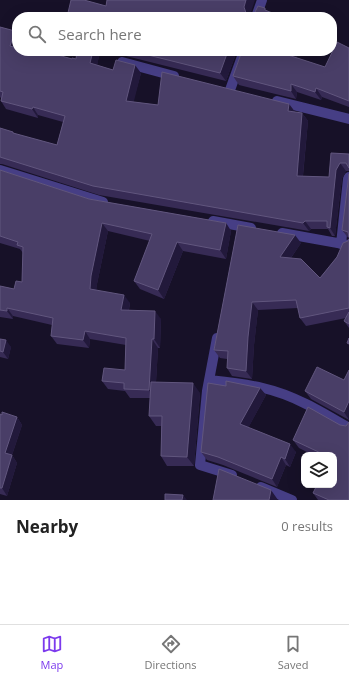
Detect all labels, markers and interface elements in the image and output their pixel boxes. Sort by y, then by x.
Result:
search box [12,12,337,56]
icon: search [26,23,48,45]
text: Search here [58,24,142,44]
map controls [301,452,337,488]
button: layers [301,452,337,488]
text: Nearby [16,515,78,538]
text: 0 results [281,517,333,535]
tab: Map [41,633,63,672]
tab: Directions [145,633,197,672]
tab: Saved [278,633,308,672]

